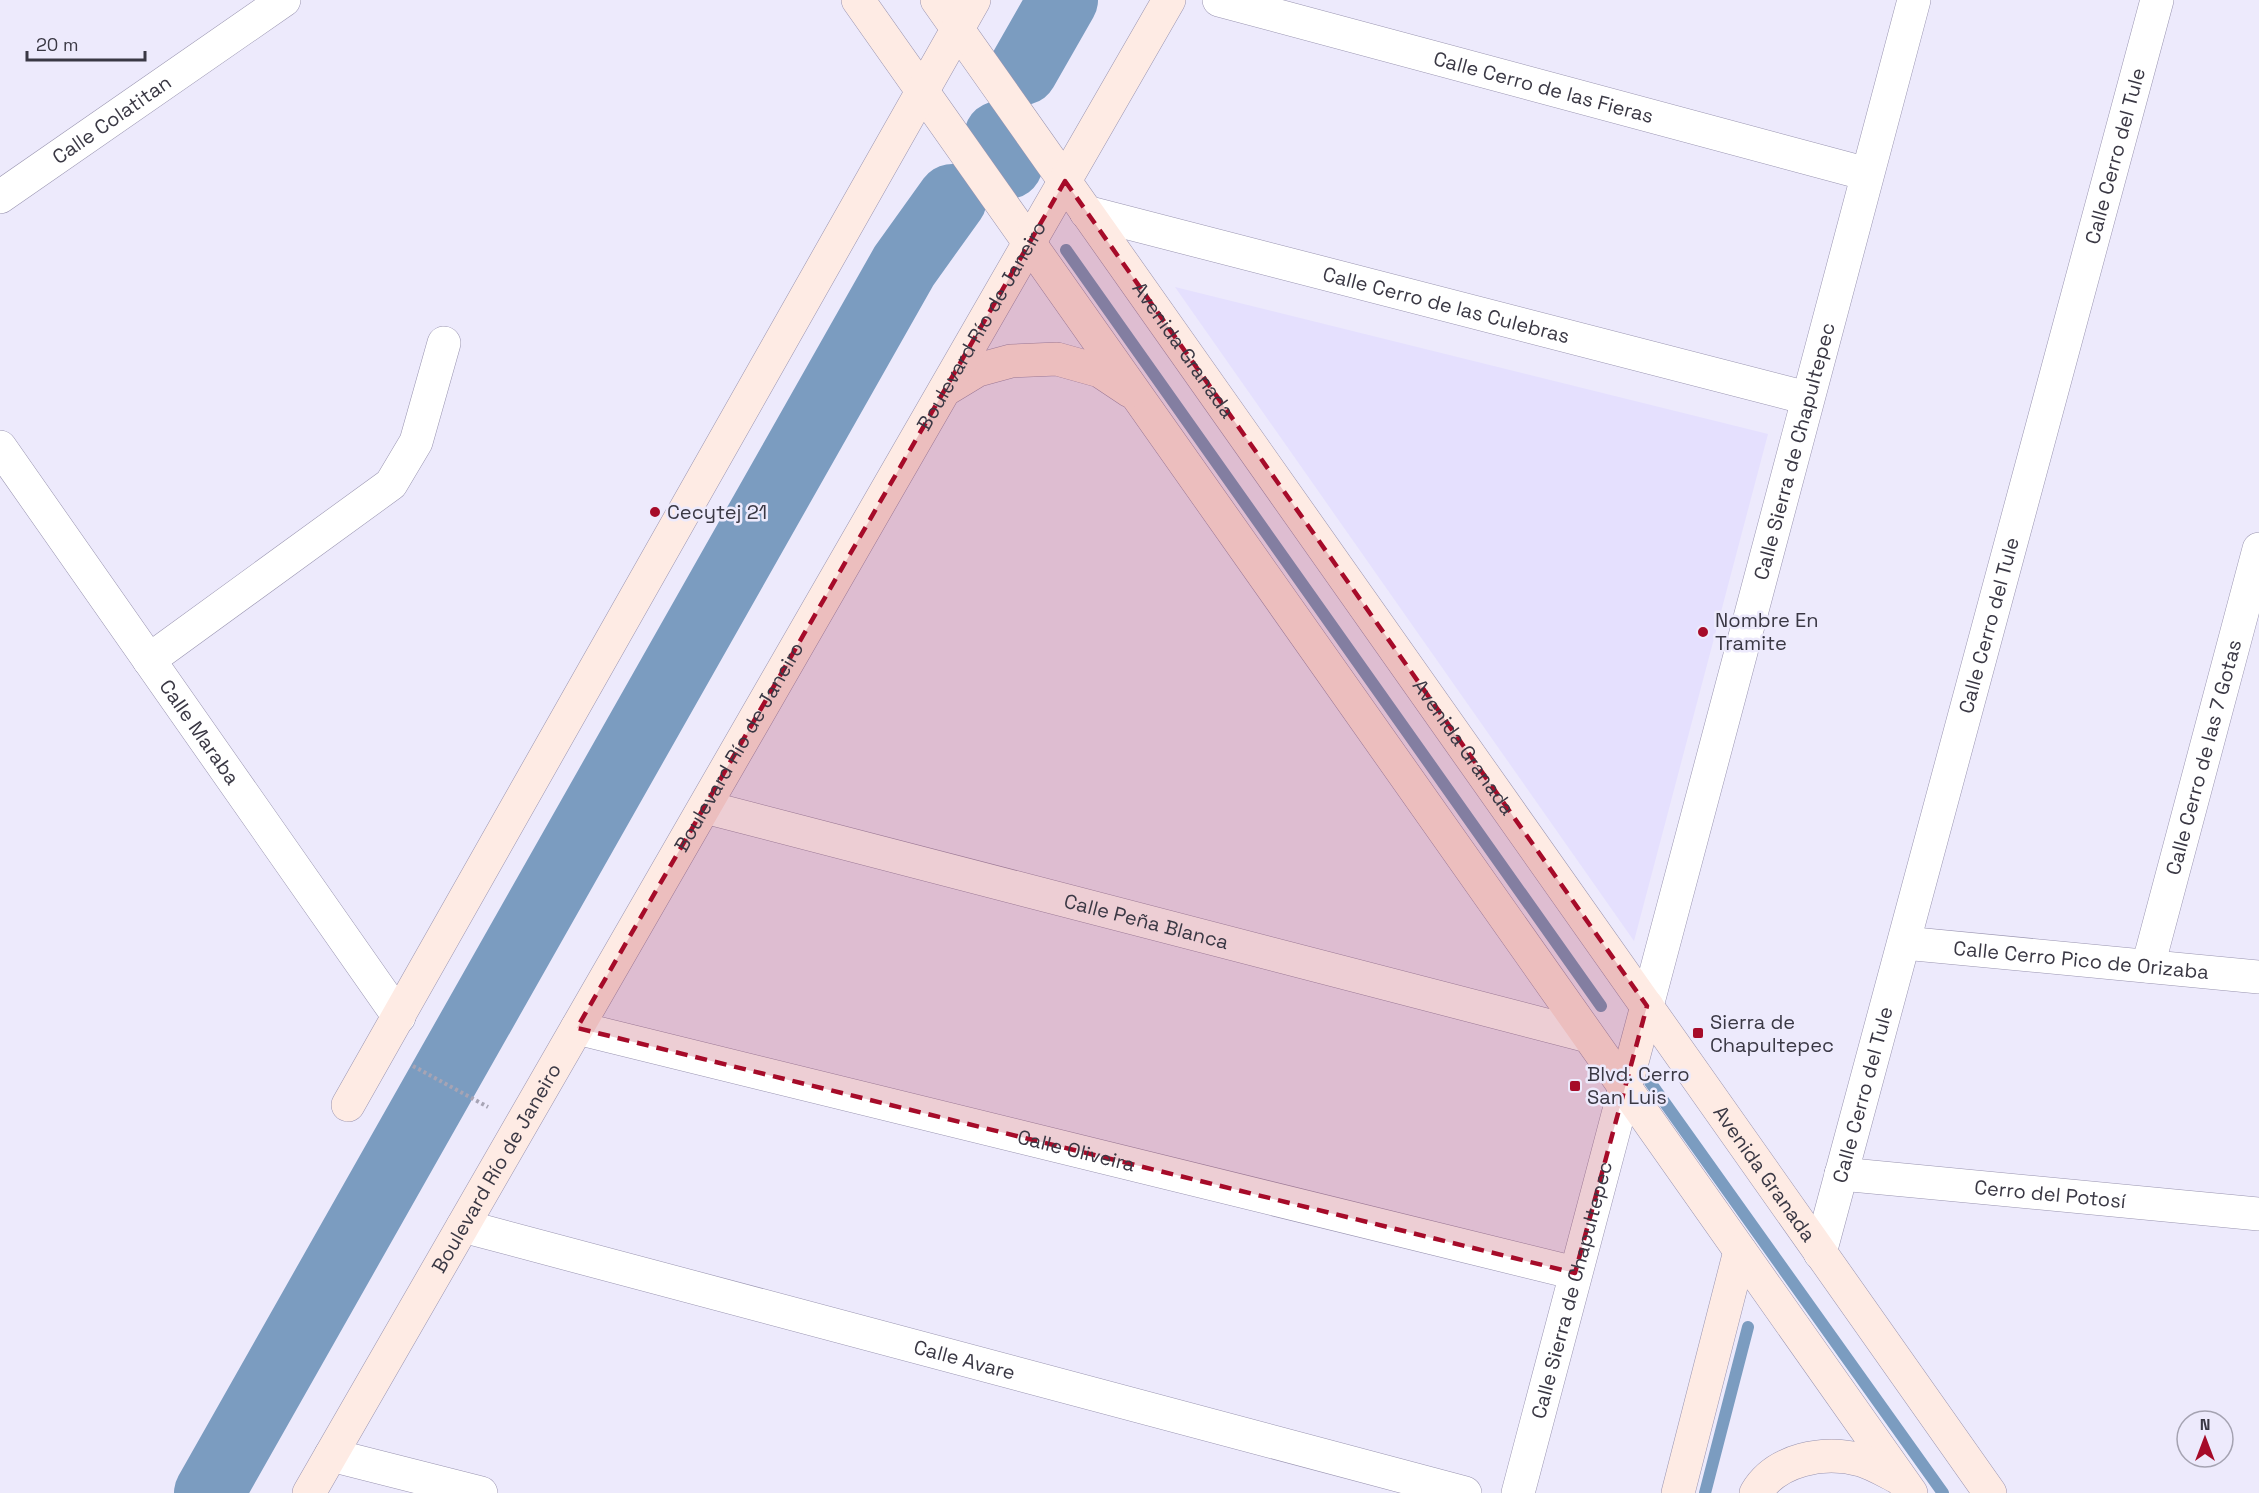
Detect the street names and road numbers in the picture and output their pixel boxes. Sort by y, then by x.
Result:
street label: Calle Cerro de las Fieras [1431,45,1656,129]
street label: Calle Cerro del Tule [2079,65,2151,247]
street label: Calle Colatitan [47,69,176,170]
street label: Boulevard Río de Janeiro [911,216,1052,435]
street label: Calle Cerro de las Culebras [1320,261,1572,349]
street label: Avenida Granada [1127,276,1241,423]
street label: Calle Sierra de Chapultepec [1748,320,1841,583]
street label: Calle Cerro del Tule [1953,534,2025,716]
street label: Boulevard Río de Janeiro [668,637,809,856]
street label: Calle Cerro de las 7 Gotas [2160,637,2247,878]
street label: Calle Maraba [154,674,245,790]
street label: Avenida Granada [1407,674,1521,820]
street label: Calle Peña Blanca [1061,888,1231,955]
street label: Calle Cerro Pico de Orizaba [1952,935,2210,985]
street label: Calle Cerro del Tule [1826,1004,1899,1186]
street label: Boulevard Río de Janeiro [426,1059,567,1278]
street label: Avenida Granada [1708,1100,1822,1247]
street label: Calle Oliveira [1015,1124,1138,1177]
street label: Calle Sierra de Chapultepec [1525,1158,1618,1422]
street label: Cerro del Potosí [1973,1174,2127,1214]
street label: Calle Avare [911,1334,1018,1386]

